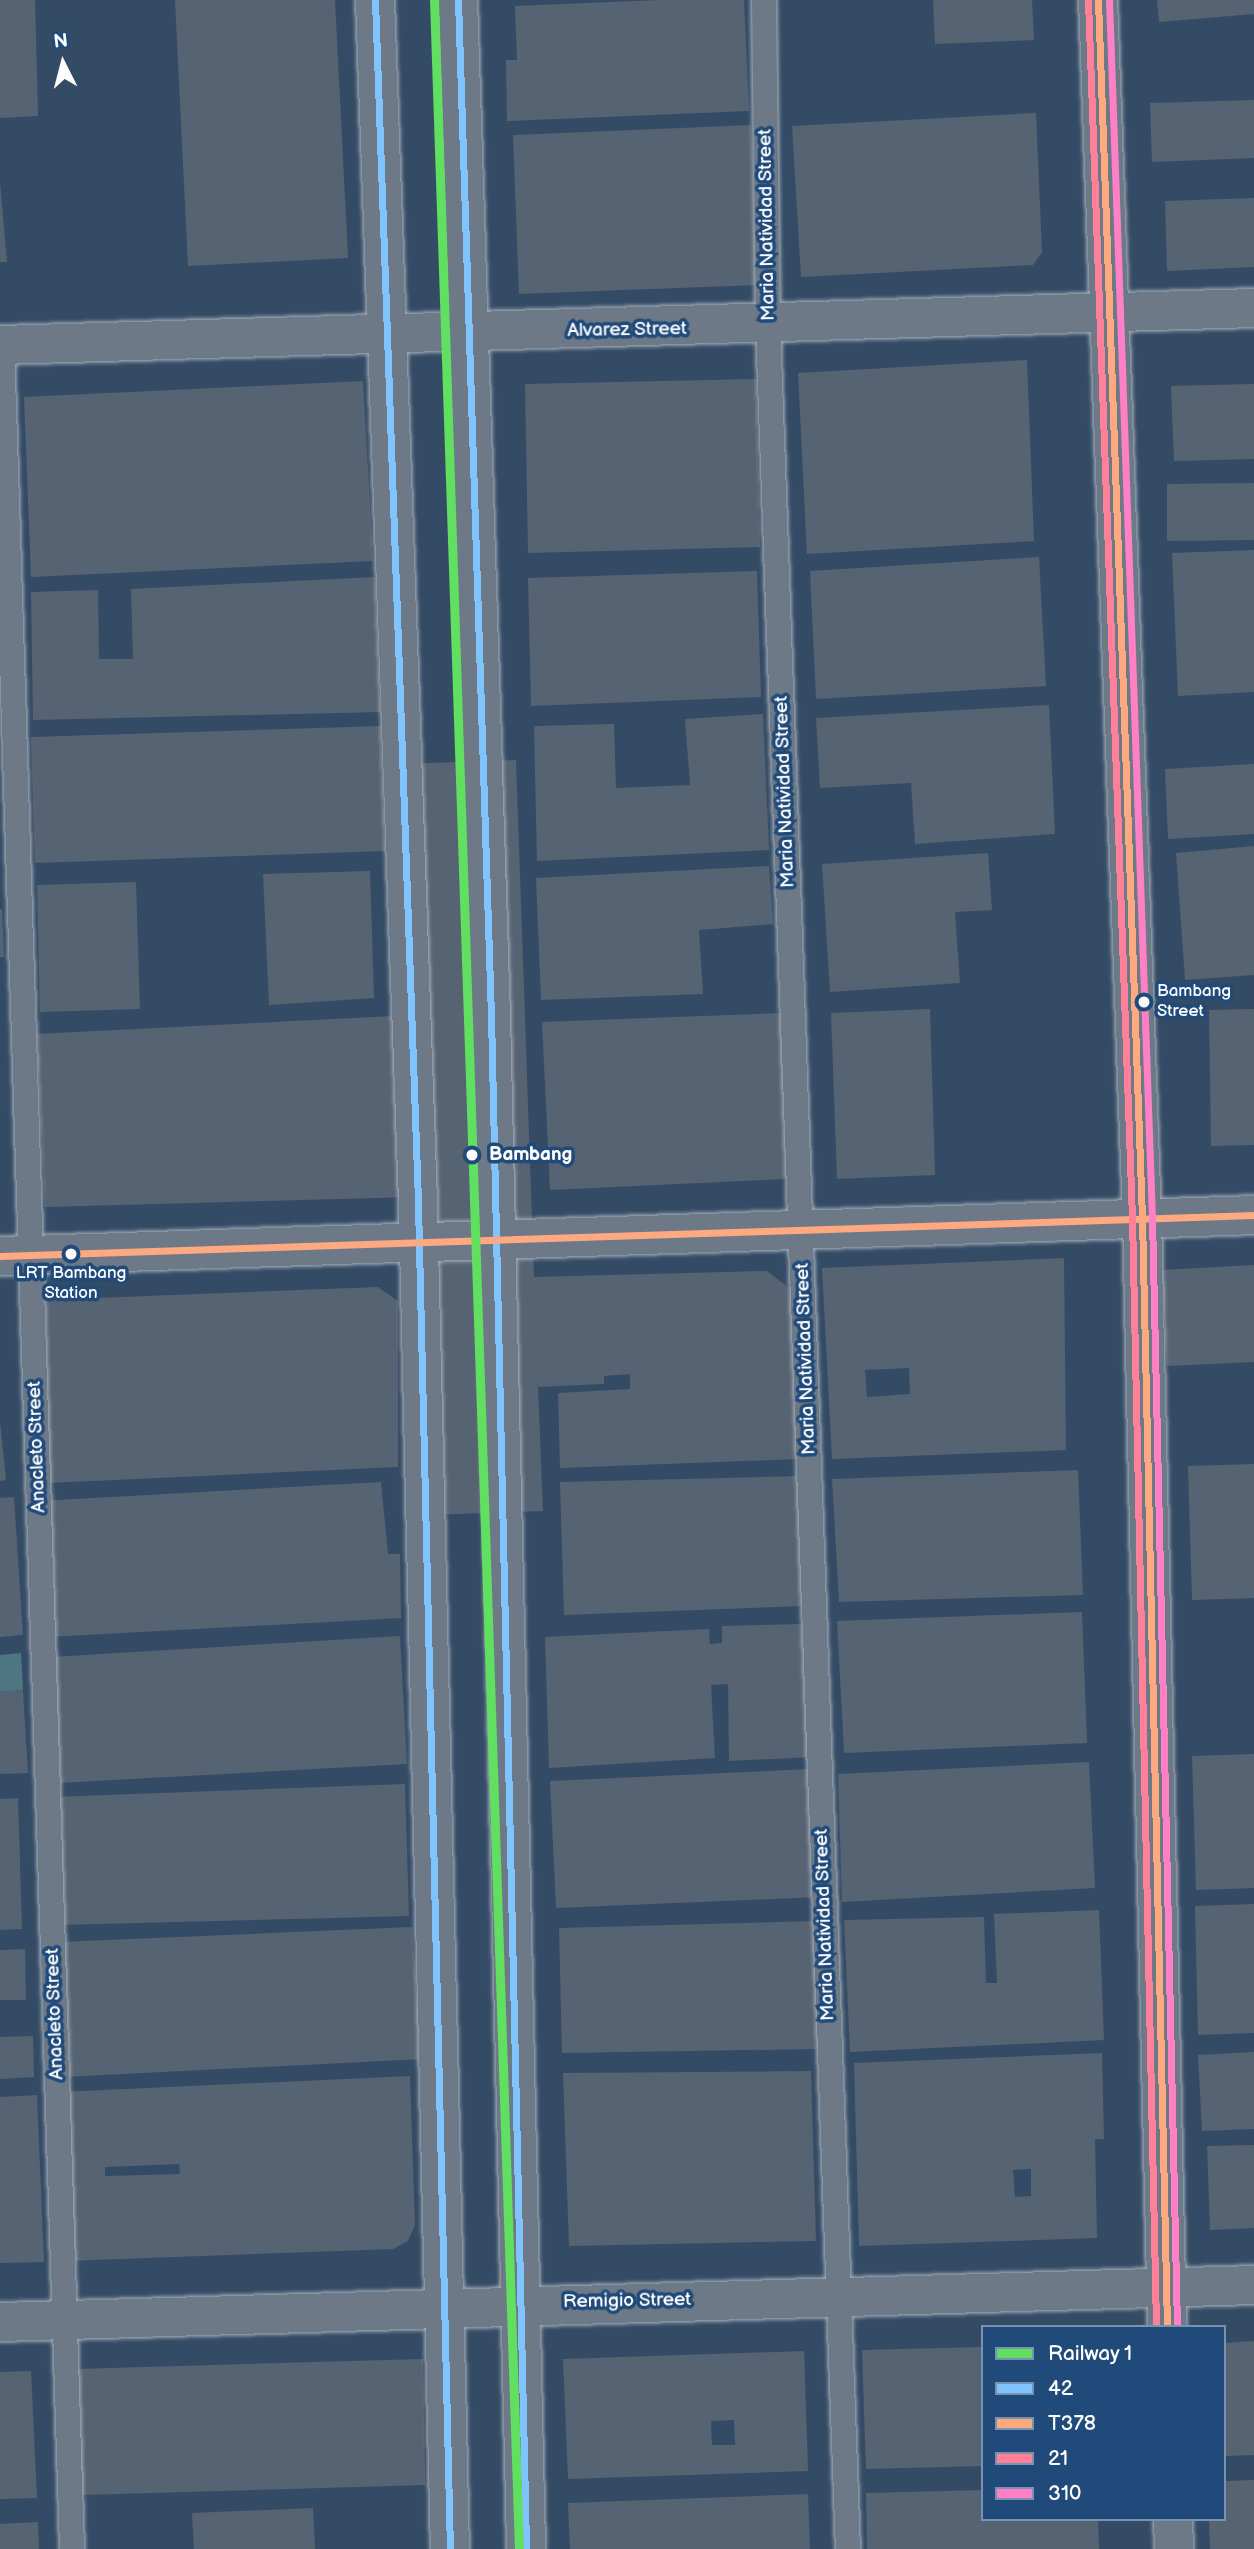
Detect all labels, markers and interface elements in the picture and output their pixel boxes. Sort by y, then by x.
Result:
north arrow [28,28,98,98]
text: N [52,29,69,54]
street label: Maria Natividad Street [754,129,780,321]
street label: Alvarez Street [567,318,687,342]
street label: Maria Natividad Street [770,695,800,889]
place label: Bambang Street [1157,982,1231,1022]
marker: Bambang Street [1137,995,1151,1009]
marker: Bambang [461,1144,483,1166]
place label: Bambang [489,1144,572,1166]
marker: LRT Bambang Station [64,1247,78,1261]
street label: Maria Natividad Street [791,1262,821,1456]
place label: LRT Bambang Station [16,1264,126,1304]
street label: Anacleto Street [23,1381,51,1513]
street label: Maria Natividad Street [810,1828,840,2022]
street label: Anacleto Street [41,1948,69,2080]
street label: Remigio Street [563,2288,691,2314]
legend [981,2325,1226,2521]
text: Railway 1 [1048,2341,1132,2366]
text: 42 [1048,2376,1073,2401]
text: T378 [1048,2411,1096,2436]
text: 21 [1048,2446,1068,2471]
text: 310 [1048,2481,1081,2506]

